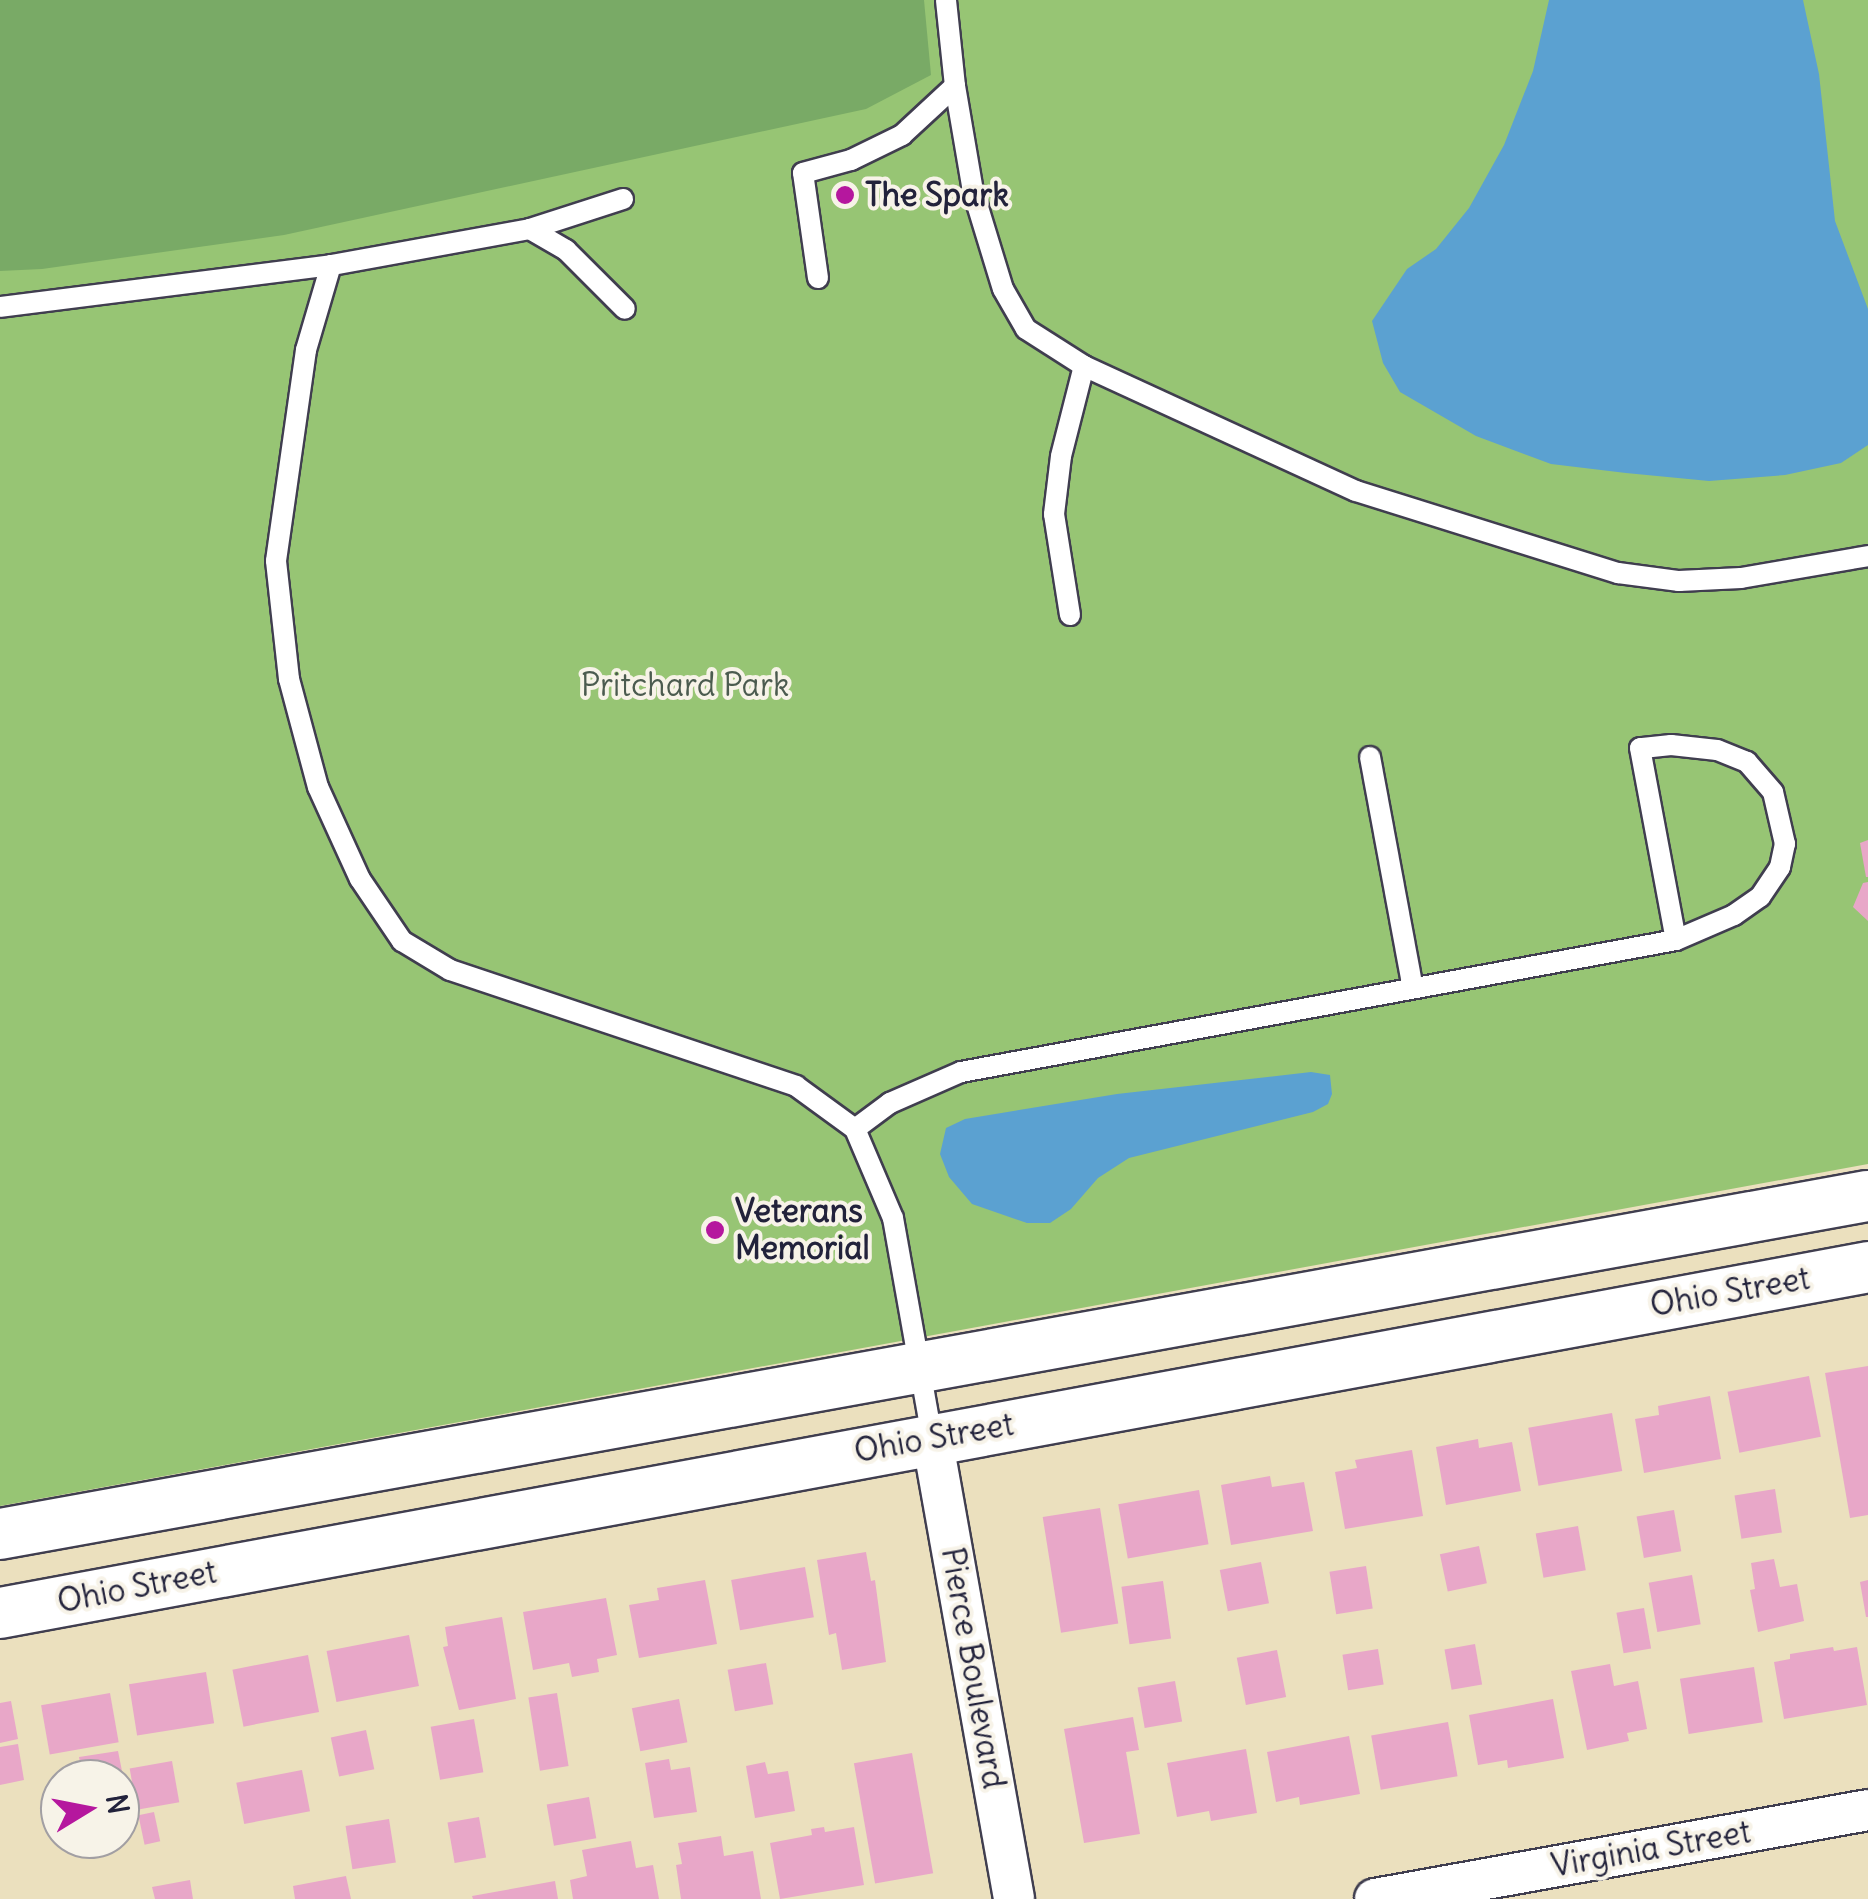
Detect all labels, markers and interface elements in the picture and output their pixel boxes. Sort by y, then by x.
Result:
place label: The Spark [865,176,1009,214]
marker: The Spark [834,184,856,206]
park label: Pritchard Park [581,666,789,704]
place label: Veterans Memorial [735,1193,870,1268]
marker: Veterans Memorial [704,1219,726,1241]
street label: Ohio Street [1647,1259,1813,1325]
street label: Ohio Street [851,1405,1017,1471]
street label: Pierce Boulevard [933,1544,1013,1792]
street label: Ohio Street [54,1553,220,1621]
north arrow [40,1759,140,1859]
text: N [98,1791,137,1817]
street label: Virginia Street [1548,1813,1754,1885]

